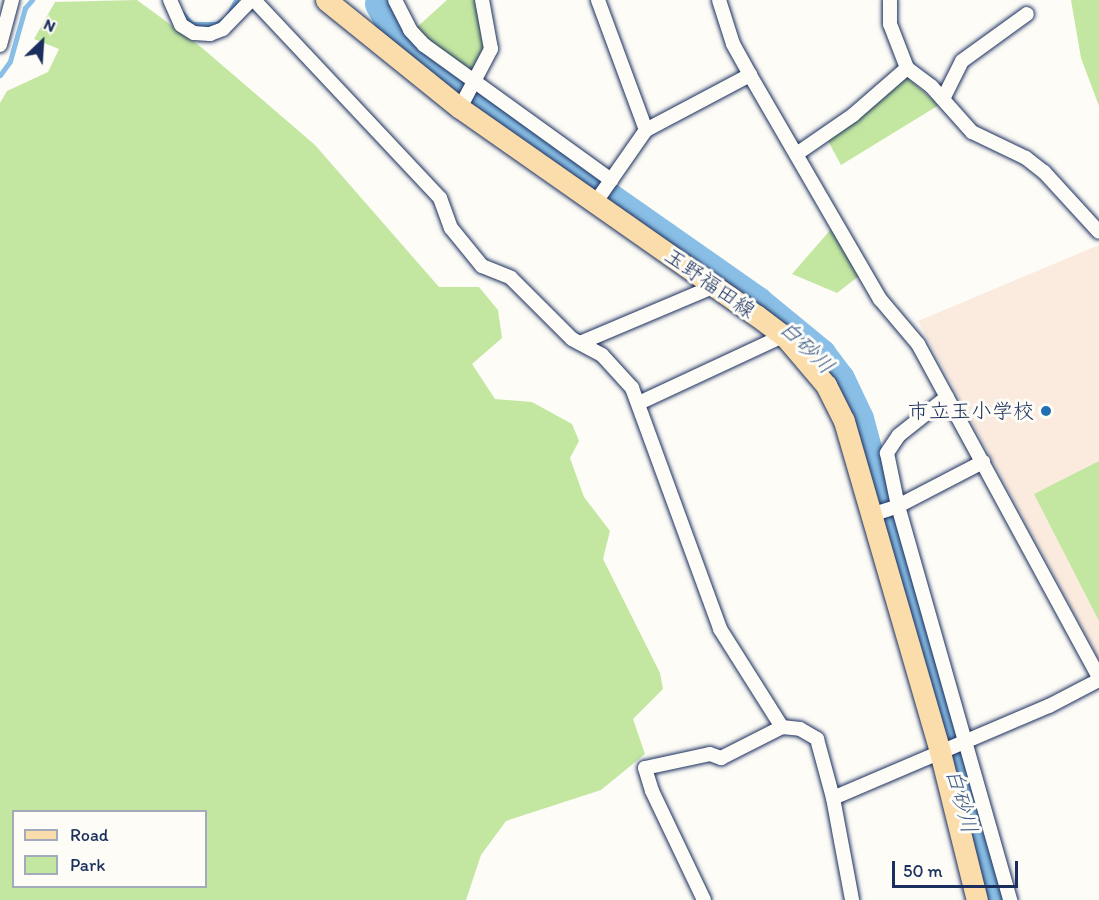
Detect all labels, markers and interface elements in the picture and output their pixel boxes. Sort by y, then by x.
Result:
north arrow [12,12,72,72]
text: N [41,14,59,36]
street label: 玉野福田線 [660,243,760,323]
water label: 白砂川 [774,315,840,379]
place label: 市立玉小学校 [908,398,1034,424]
marker: 市立玉小学校 [1039,404,1053,418]
water label: 白砂川 [941,766,983,836]
legend [12,810,207,888]
text: Road [70,824,109,846]
scale bar [895,849,1021,887]
text: Park [70,854,105,876]
text: 50 m [903,860,943,882]

